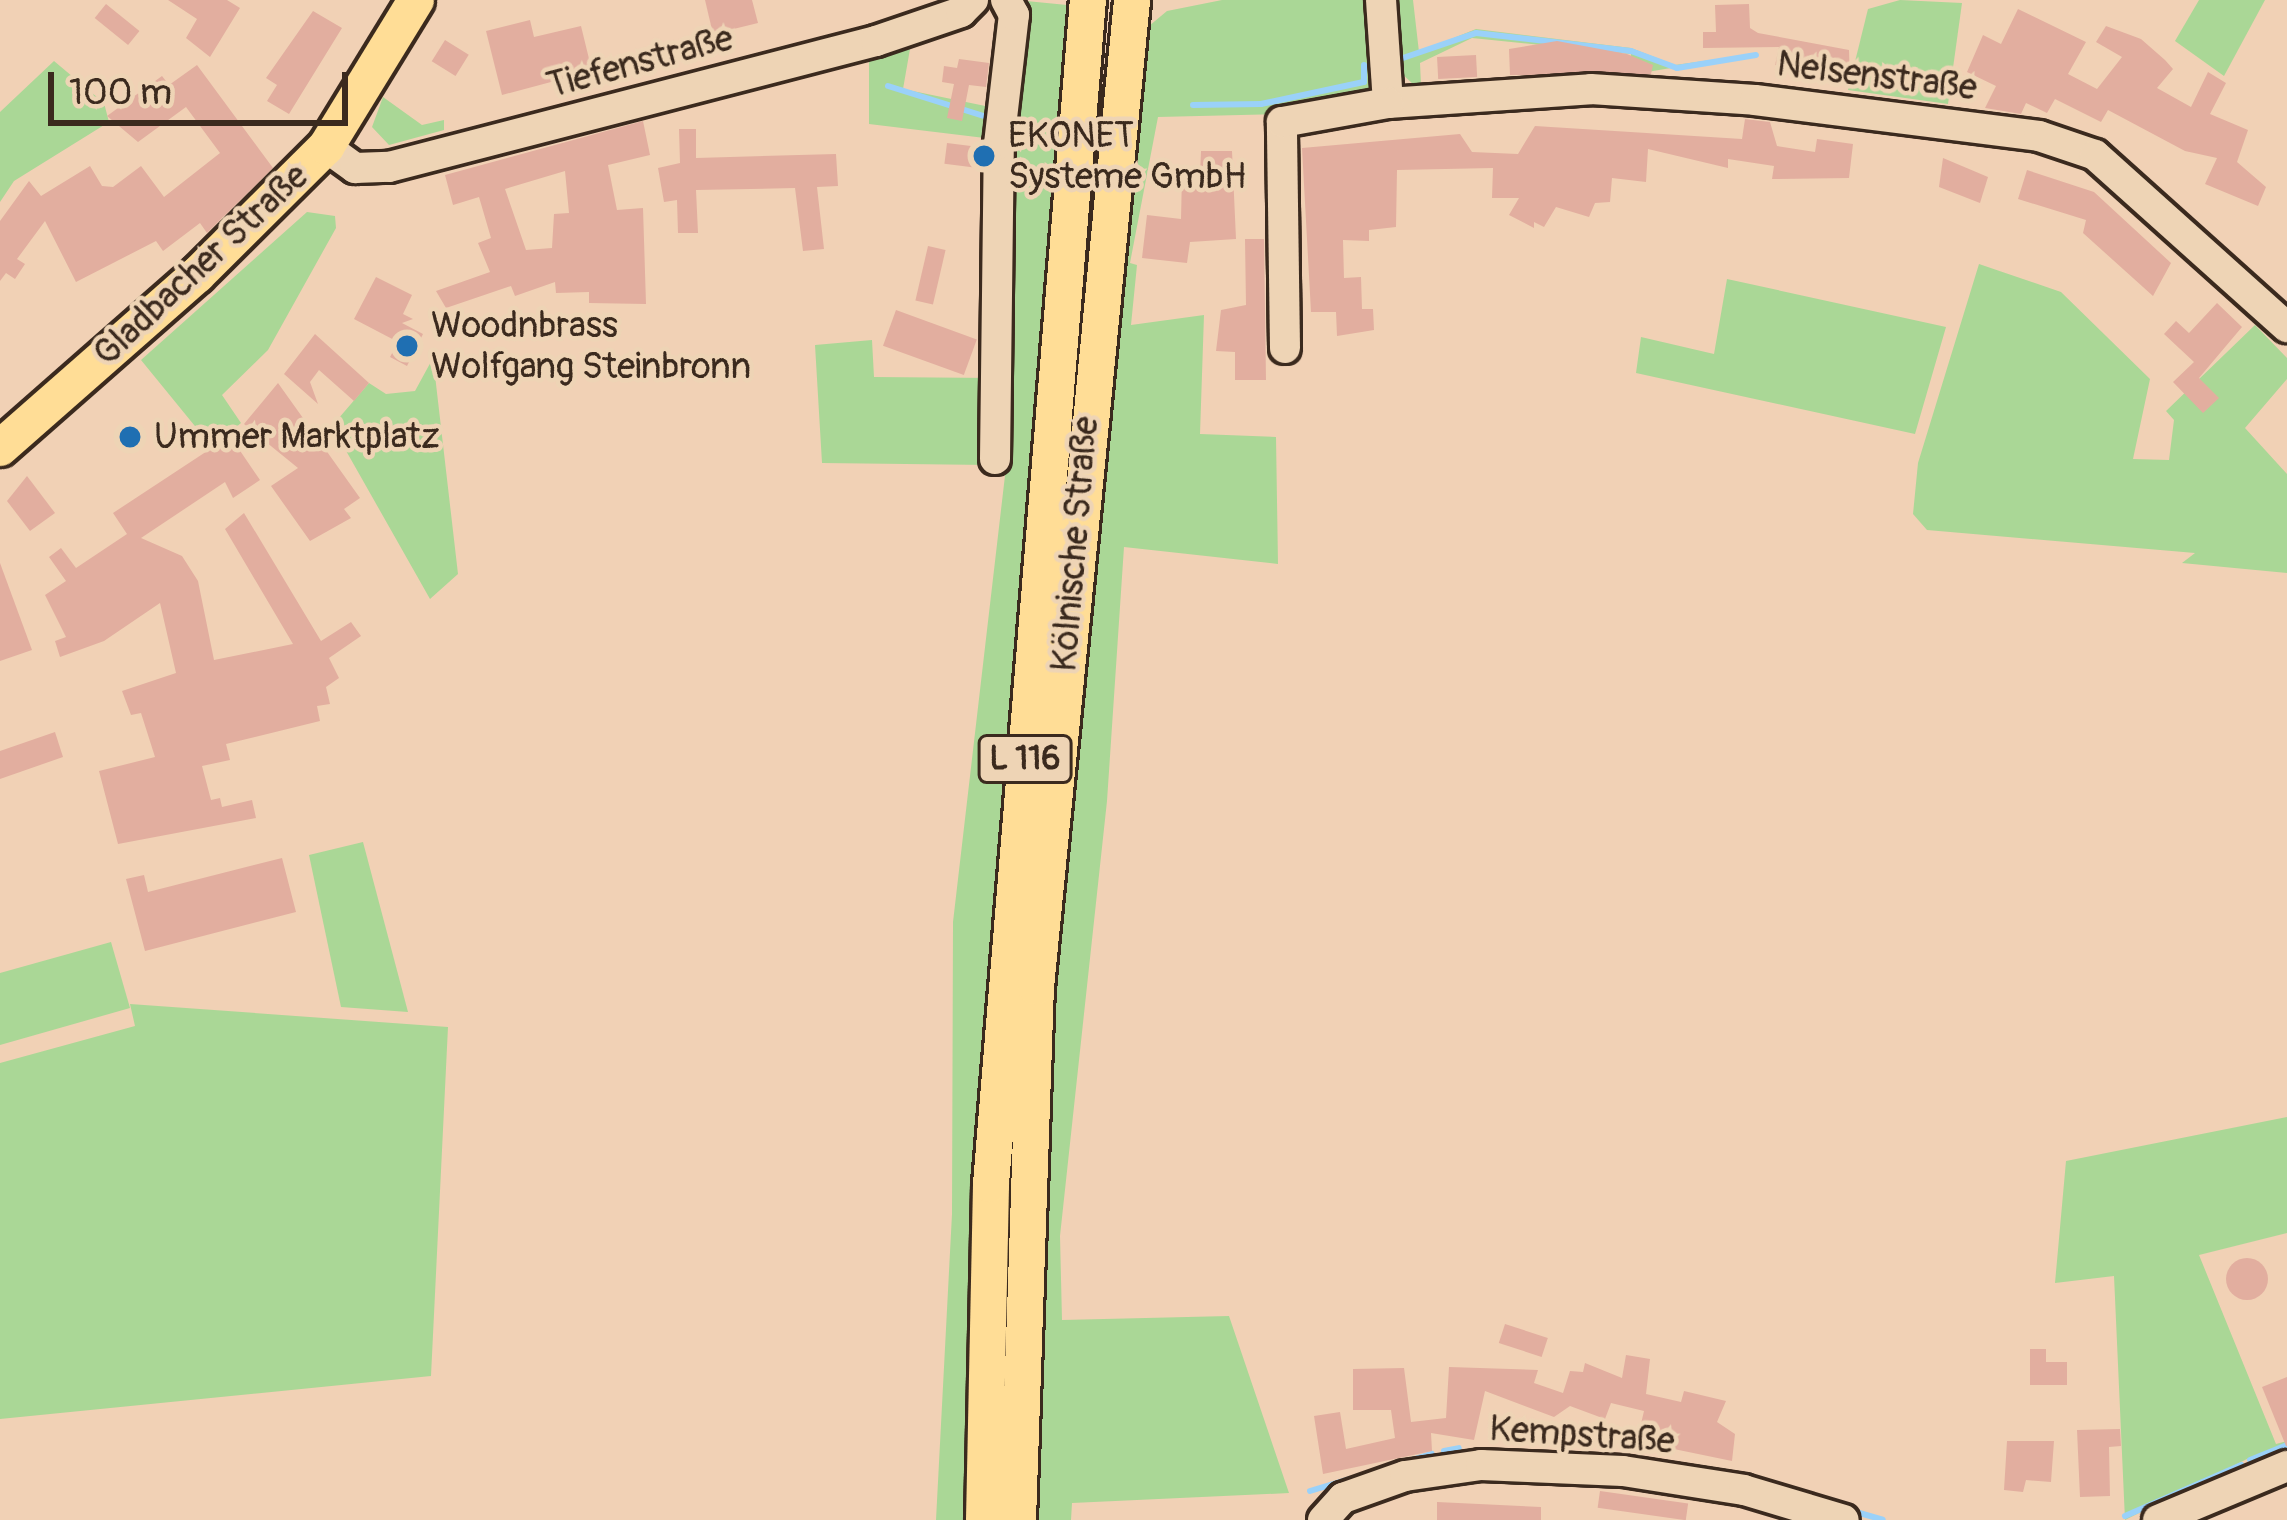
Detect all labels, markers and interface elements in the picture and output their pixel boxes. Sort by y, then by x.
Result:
street label: Tiefenstraße [542,16,738,108]
street label: Nelsenstraße [1775,42,1979,110]
scale bar [54,48,354,122]
text: 100 m [69,70,172,115]
place label: EKONET Systeme GmbH [1008,113,1246,198]
marker: EKONET Systeme GmbH [971,143,997,169]
street label: Gladbacher Straße [85,155,317,375]
place label: Woodnbrass Wolfgang Steinbronn [431,303,751,388]
marker: Woodnbrass Wolfgang Steinbronn [394,333,420,359]
place label: Ummer Marktplatz [154,415,440,459]
street label: Kölnische Straße [1042,415,1108,673]
marker: Ummer Marktplatz [117,424,143,450]
road number: L 116 [977,732,1073,786]
street label: Kempstraße [1488,1407,1676,1463]

